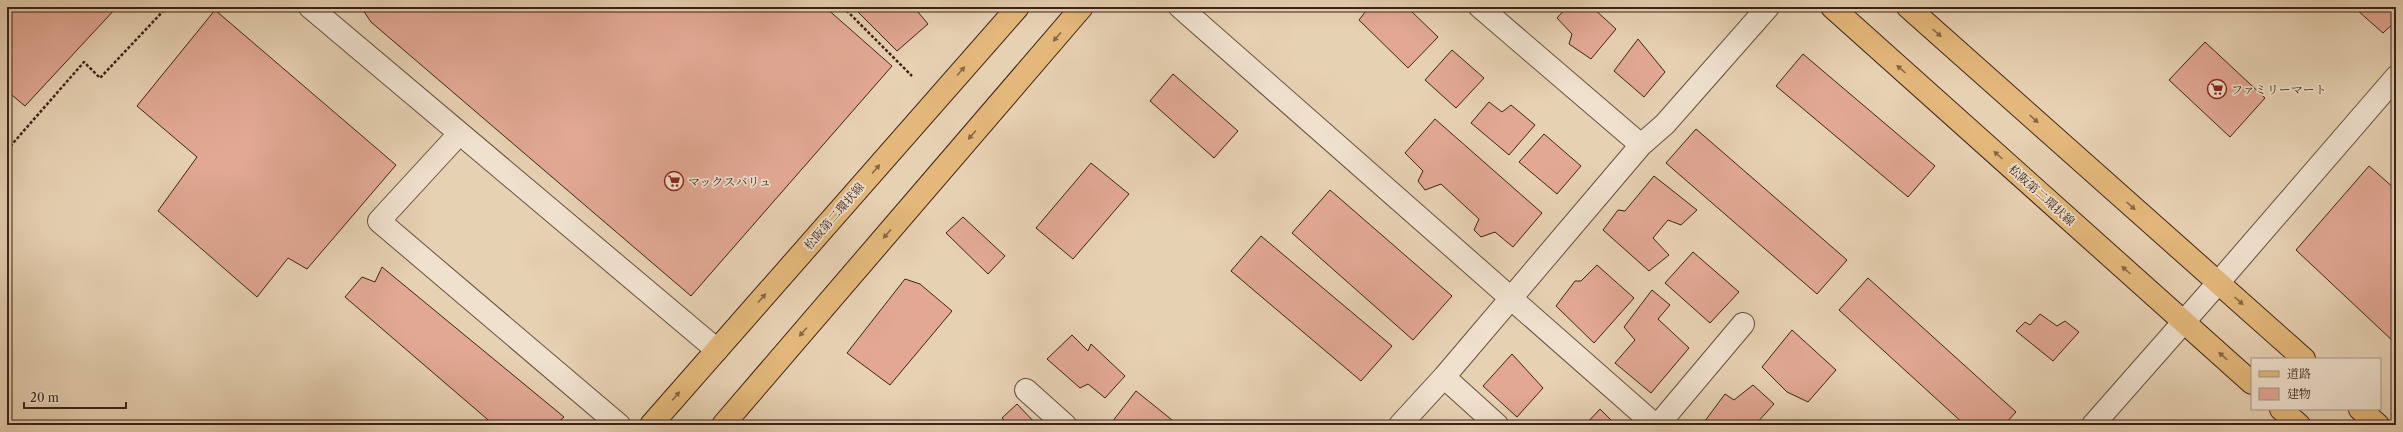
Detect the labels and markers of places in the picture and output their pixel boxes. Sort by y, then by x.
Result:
supermarket icon: ファミリーマート [2206,78,2228,100]
place label: ファミリーマート [2231,82,2327,97]
supermarket icon: マックスバリュ [663,170,685,192]
place label: マックスバリュ [688,174,771,189]

